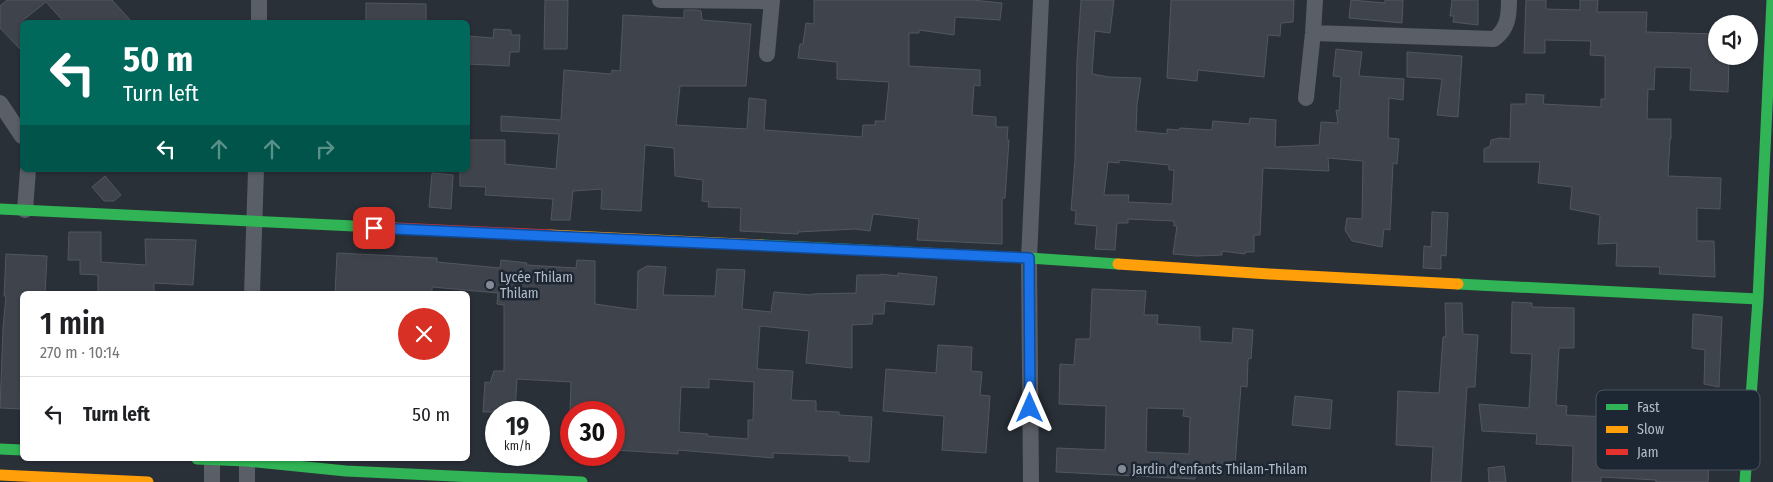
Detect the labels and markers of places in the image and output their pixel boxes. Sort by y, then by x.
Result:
pin [353,207,395,249]
place label: Lycée Thilam Thilam [500,269,573,302]
marker: Lycée Thilam Thilam [484,279,496,291]
place label: Jardin d'enfants Thilam-Thilam [1132,461,1307,478]
marker: Jardin d'enfants Thilam-Thilam [1116,463,1128,475]

